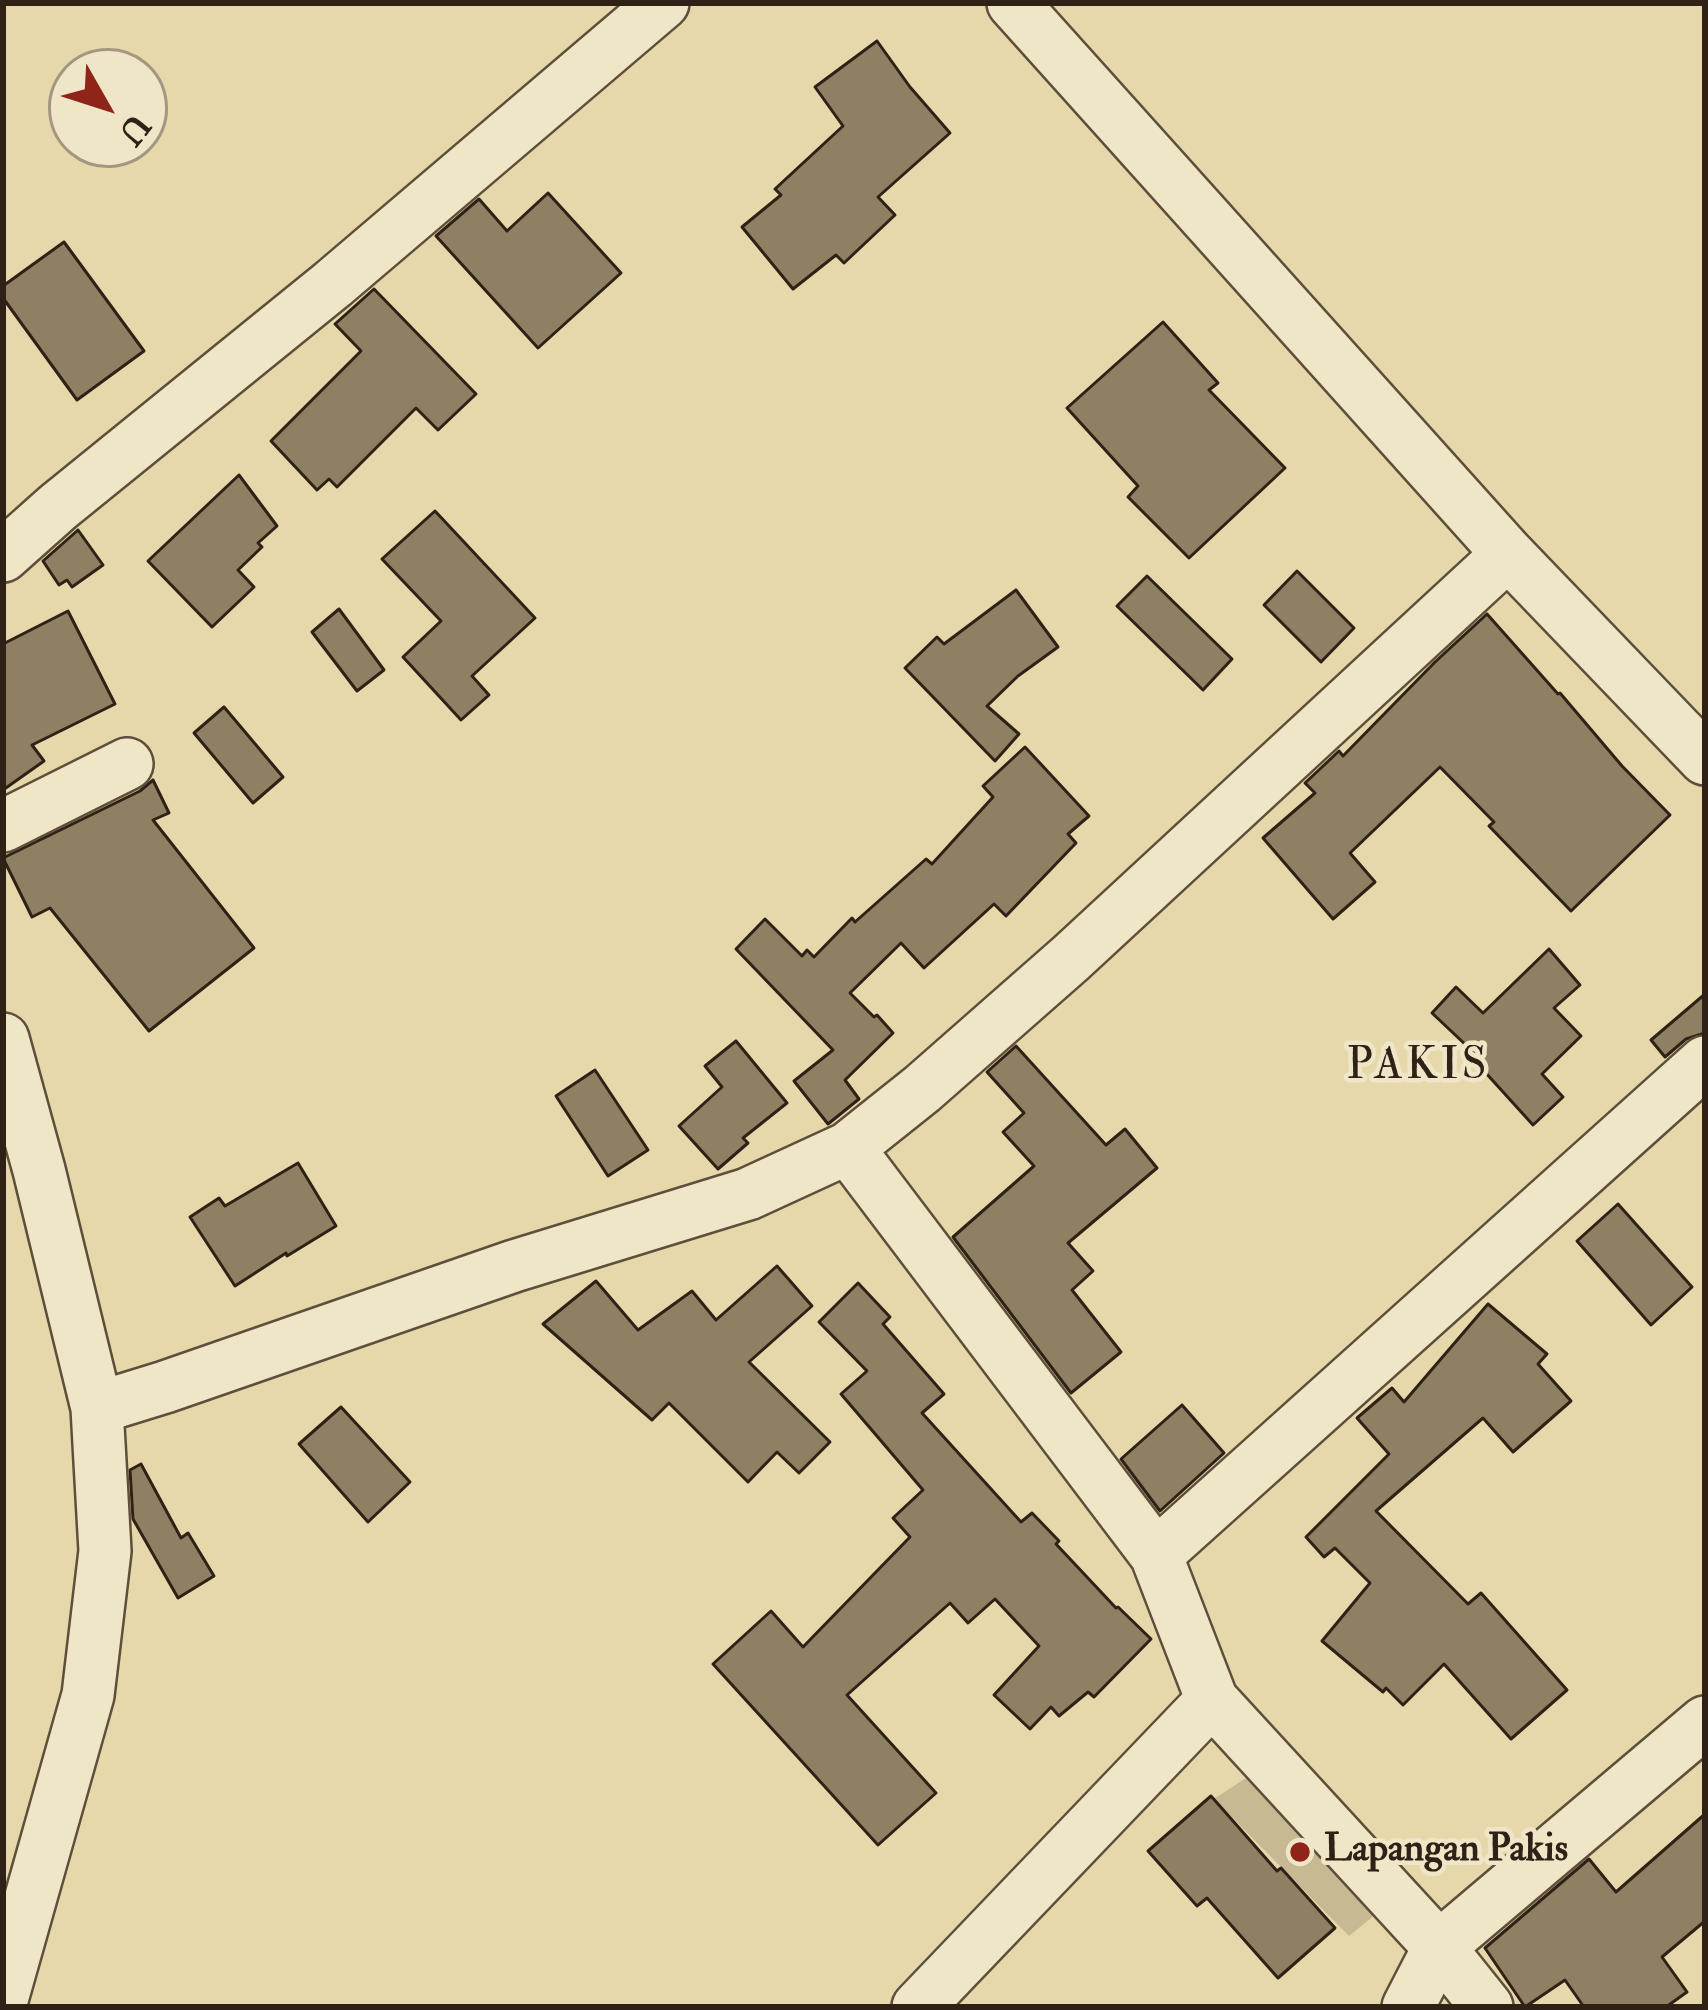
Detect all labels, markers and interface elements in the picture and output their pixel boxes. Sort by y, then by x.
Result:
north arrow [48,48,168,168]
text: U [109,105,159,153]
district label: PAKIS [1346,1041,1490,1095]
place label: Lapangan Pakis [1324,1829,1568,1875]
marker: Lapangan Pakis [1287,1839,1313,1865]

